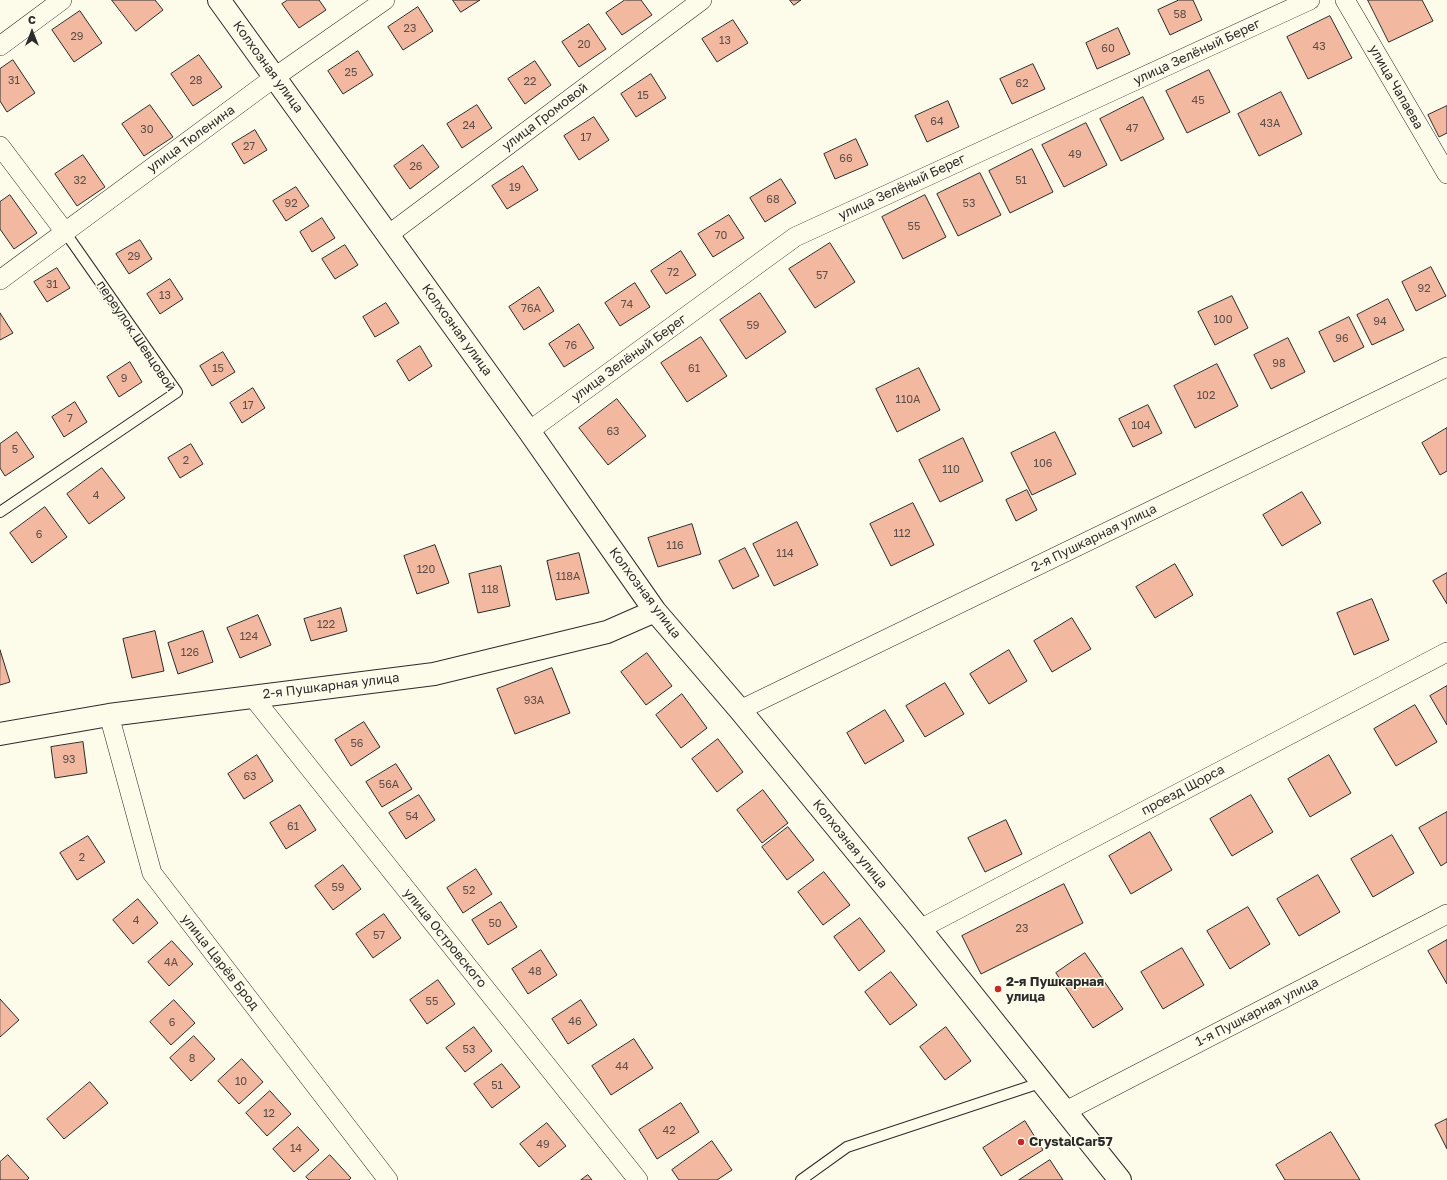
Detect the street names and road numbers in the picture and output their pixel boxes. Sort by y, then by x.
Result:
street label: улица Зелёный Берег [1131,16,1263,88]
street label: Колхозная улица [229,18,307,116]
street label: улица Чапаева [1366,42,1426,132]
street label: улица Громовой [499,80,591,154]
street label: улица Тюленина [144,102,238,176]
street label: улица Зелёный Берег [836,151,968,223]
street label: переулок Шевцовой [93,278,179,394]
street label: Колхозная улица [418,281,496,379]
street label: улица Зелёный Берег [568,311,690,405]
street label: 2-я Пушкарная улица [1029,501,1159,575]
street label: Колхозная улица [606,545,684,641]
street label: 2-я Пушкарная улица [262,670,400,702]
street label: проезд Щорса [1139,761,1227,819]
street label: Колхозная улица [809,796,891,892]
street label: улица Островского [400,885,490,991]
street label: улица Царёв Брод [178,911,262,1013]
street label: 1-я Пушкарная улица [1193,974,1321,1050]

